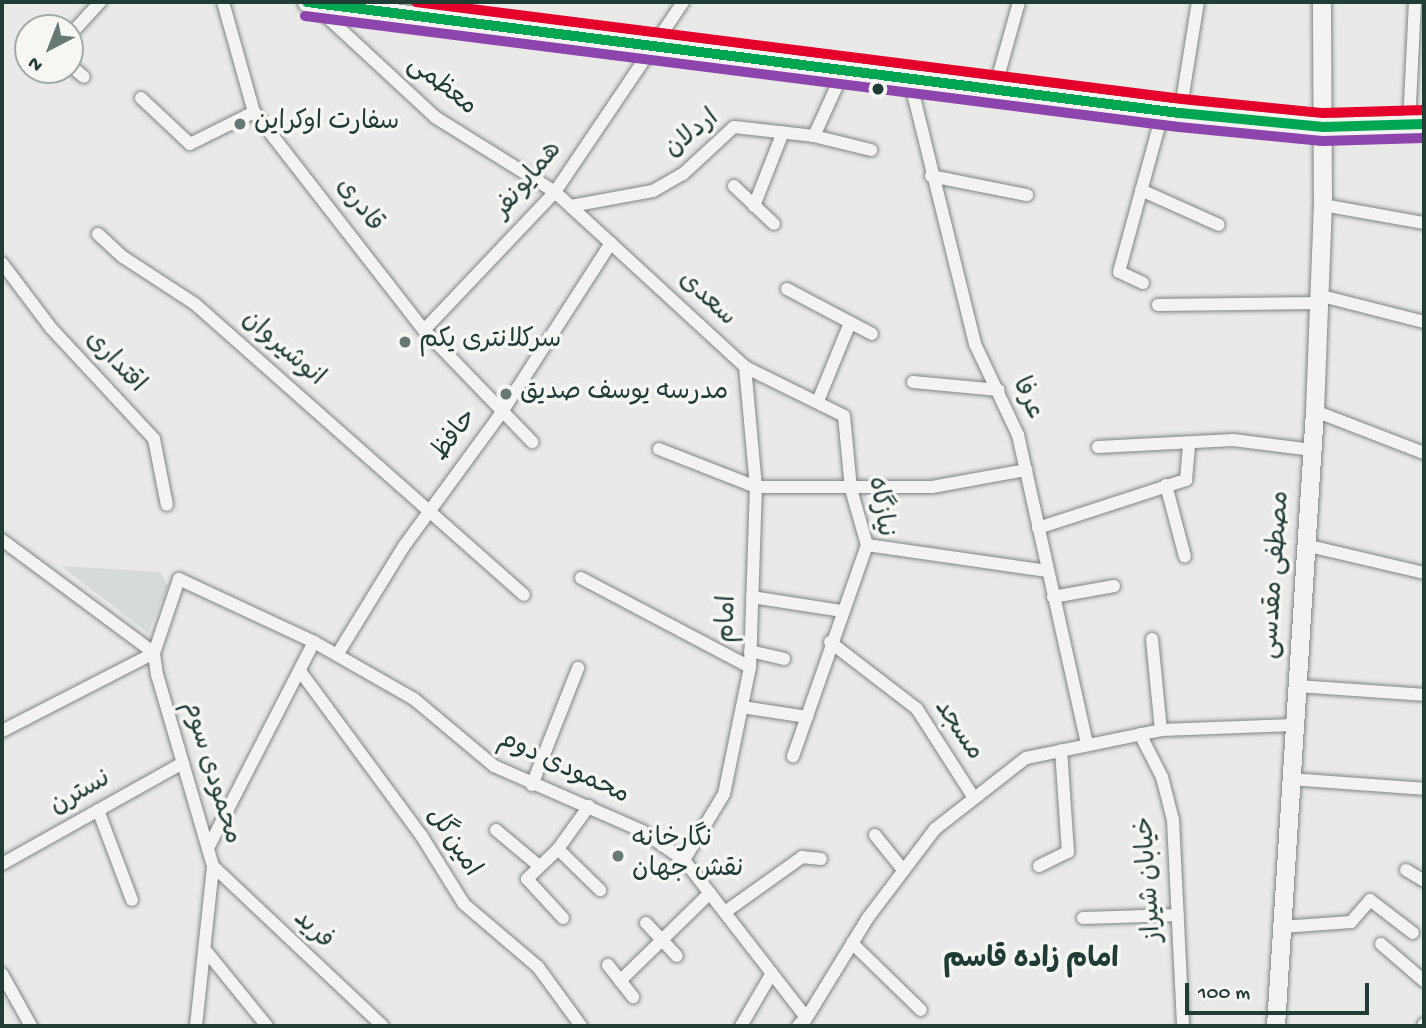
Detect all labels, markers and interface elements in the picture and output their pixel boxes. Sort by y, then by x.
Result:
north arrow [14,14,84,84]
street label: معظمی [400,50,482,124]
text: N [24,51,48,76]
unlabelled marker [871,82,885,96]
street label: اردلان [659,104,727,166]
place label: سفارت اوکراین [254,108,399,140]
marker: سفارت اوکراین [232,116,248,132]
street label: همایونفر [488,136,570,226]
street label: قادری [327,173,389,239]
street label: سعدی [671,265,741,335]
street label: انوشیروان [234,305,330,395]
street label: اقتداری [77,325,151,401]
place label: سرکلانتری یکم [419,326,561,358]
marker: سرکلانتری یکم [397,334,413,350]
street label: عرفا [1003,373,1049,425]
place label: مدرسه یوسف صدیق [520,378,728,410]
marker: مدرسه یوسف صدیق [498,386,514,402]
street label: حافظ [426,404,486,468]
street label: نیازگاه [859,475,899,539]
street label: مصطفی مقدسی [1256,490,1298,660]
street label: امام [713,595,745,643]
street label: مسجد [925,695,989,767]
street label: محمودی سوم [173,698,247,848]
street label: محمودی دوم [493,725,633,813]
street label: نسترن [45,765,117,823]
street label: امین‌گل [418,802,486,884]
street label: خیابان شیراز [1131,815,1171,943]
place label: نگارخانه نقش جهان [632,825,743,886]
marker: نگارخانه نقش جهان [610,848,626,864]
street label: فرید [285,905,339,957]
district label: امام زاده قاسم [943,944,1119,978]
scale bar [1188,968,1372,1012]
text: 100 m [1198,982,1250,1007]

